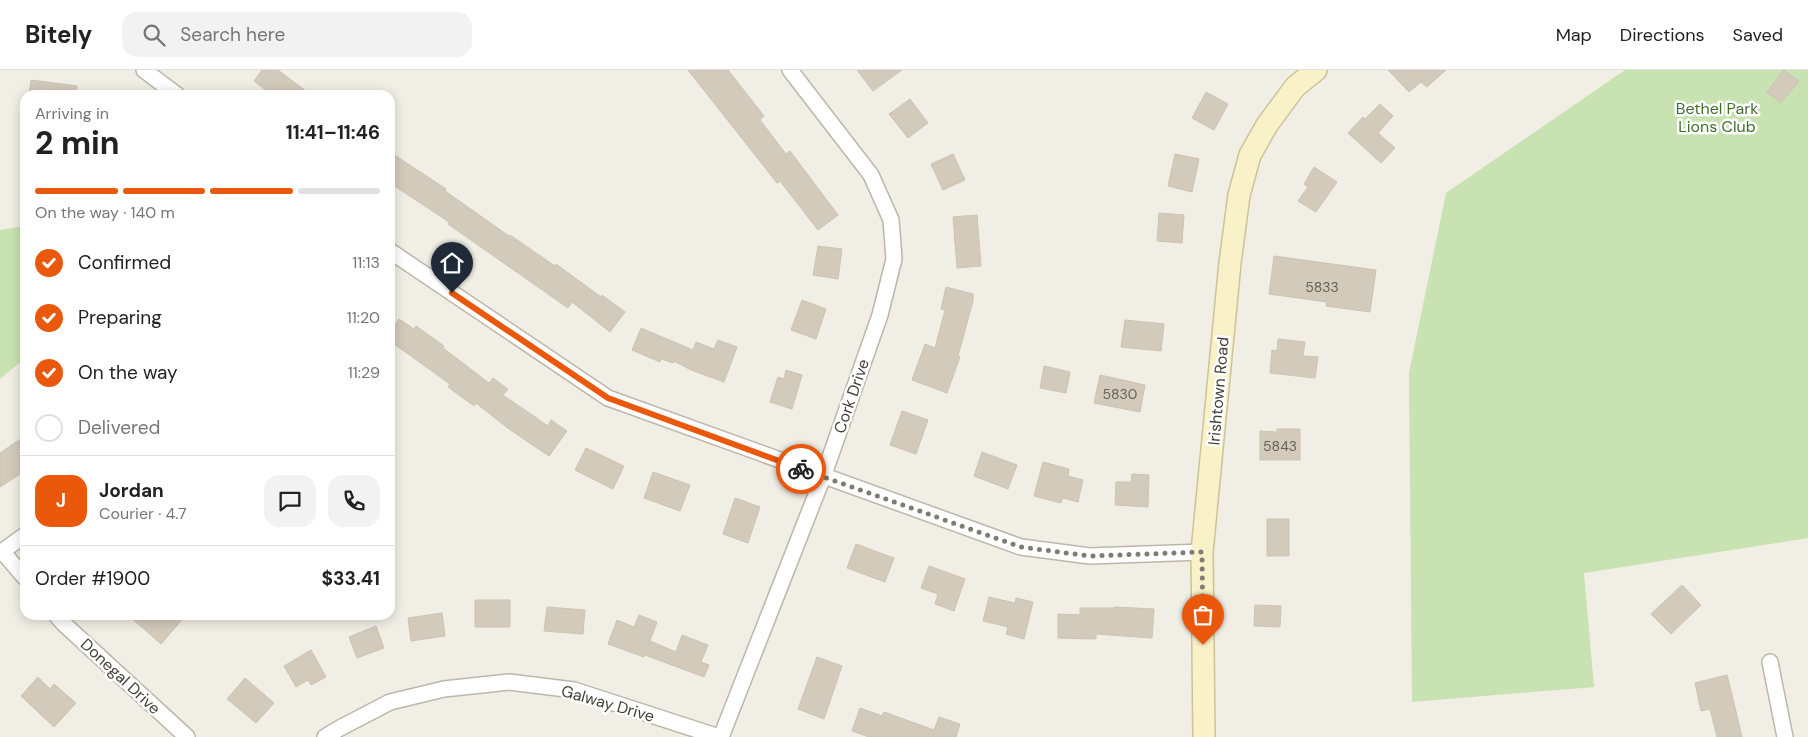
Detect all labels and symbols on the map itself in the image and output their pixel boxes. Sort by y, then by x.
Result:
park label: Bethel Park Lions Club [1676,98,1758,137]
pin [431,242,473,293]
house number: 5833 [1305,278,1339,296]
street label: Irishtown Road [1203,336,1234,446]
street label: Cork Drive [829,356,874,436]
house number: 5830 [1103,385,1137,403]
house number: 5843 [1263,437,1297,455]
courier [776,444,826,494]
pin [1182,594,1224,645]
street label: Donegal Drive [76,634,165,719]
street label: Galway Drive [559,680,657,727]

